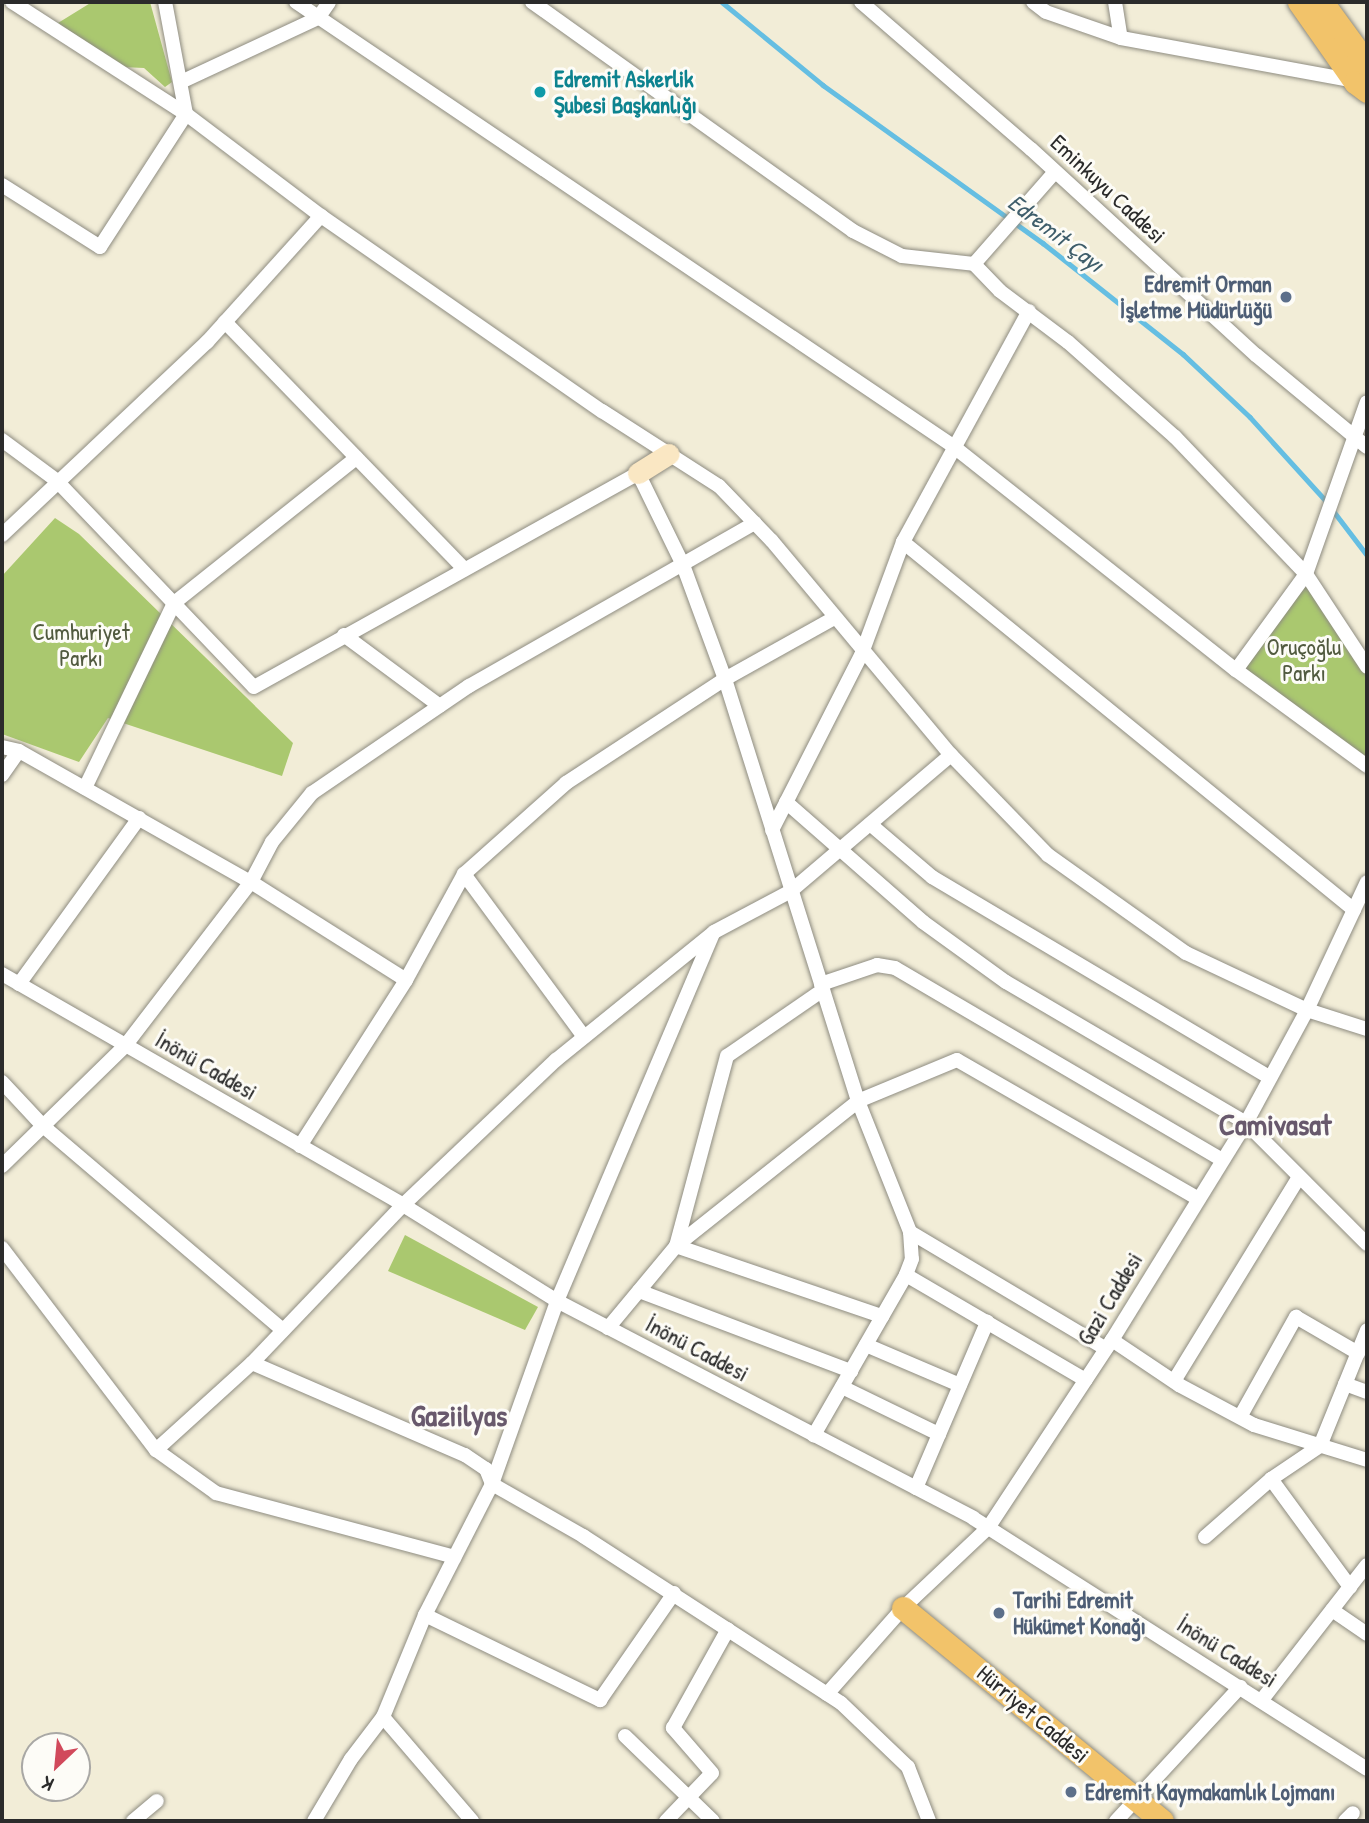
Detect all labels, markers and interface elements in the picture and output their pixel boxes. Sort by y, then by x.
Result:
place label: Edremit Askerlik Şubesi Başkanlığı [554,65,697,119]
marker: Edremit Askerlik Şubesi Başkanlığı [532,84,548,100]
street label: Eminkuyu Caddesi [1045,129,1171,249]
water label: Edremit Çayı [1002,188,1110,278]
place label: Edremit Orman İşletme Müdürlüğü [1120,270,1272,324]
marker: Edremit Orman İşletme Müdürlüğü [1278,289,1294,305]
park label: Cumhuriyet Parkı [32,618,130,672]
park label: Oruçoğlu Parkı [1267,633,1341,687]
street label: İnönü Caddesi [150,1026,262,1106]
district label: Camivasat [1219,1106,1331,1142]
street label: Gazi Caddesi [1072,1248,1148,1350]
street label: İnönü Caddesi [641,1310,753,1388]
district label: Gaziilyas [411,1397,507,1433]
place label: Tarihi Edremit Hükümet Konağı [1013,1586,1146,1640]
marker: Tarihi Edremit Hükümet Konağı [991,1605,1007,1621]
street label: İnönü Caddesi [1172,1610,1282,1694]
street label: Hürriyet Caddesi [971,1659,1095,1769]
north arrow [21,1732,91,1802]
text: K [38,1770,58,1798]
place label: Edremit Kaymakamlık Lojmanı [1085,1778,1335,1806]
marker: Edremit Kaymakamlık Lojmanı [1063,1784,1079,1800]

